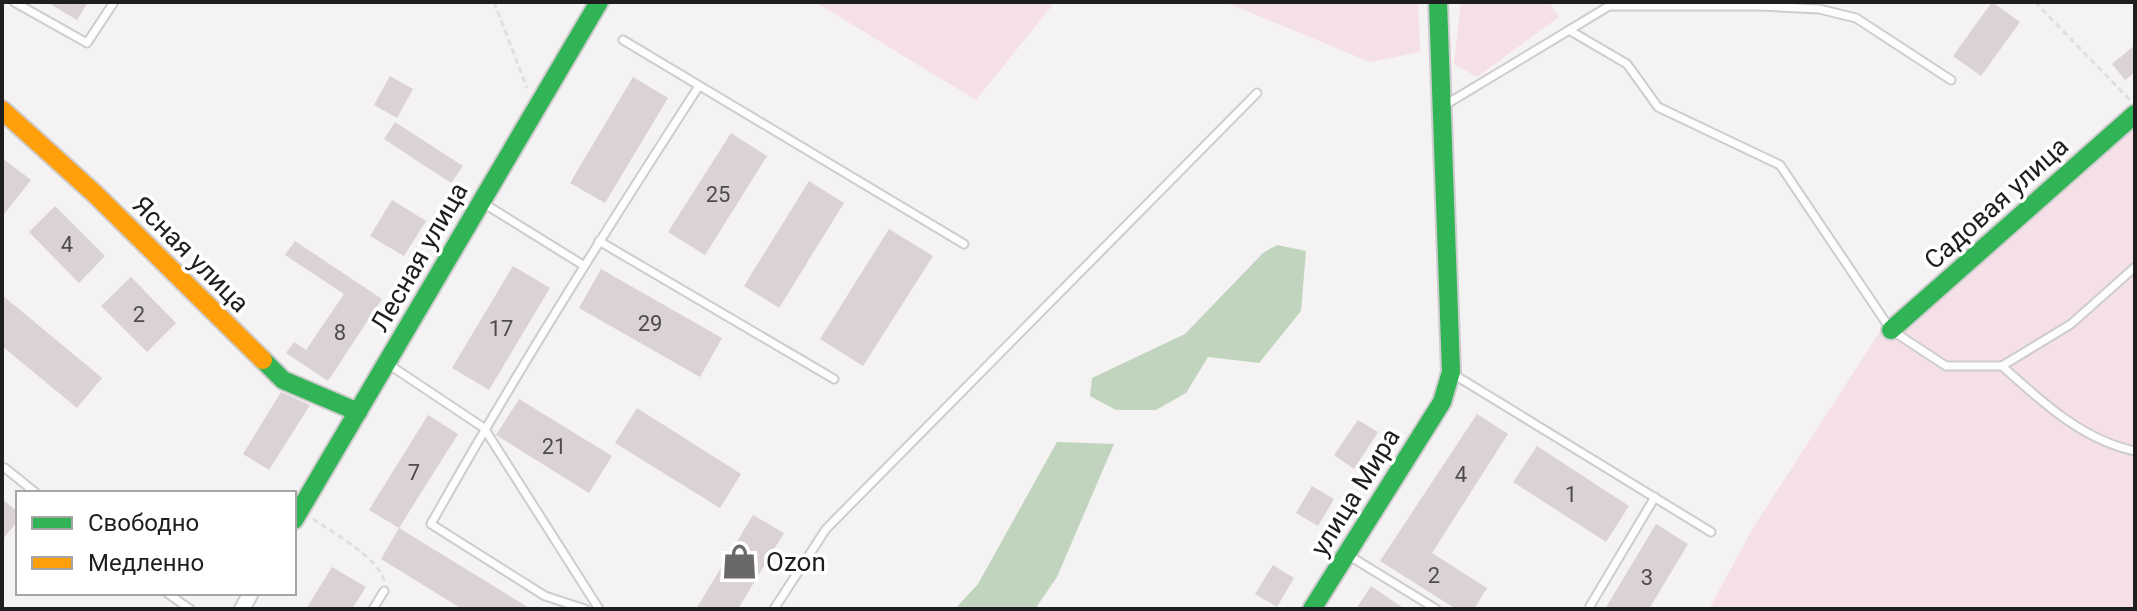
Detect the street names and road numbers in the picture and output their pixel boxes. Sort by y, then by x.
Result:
street label: Садовая улица [1918,131,2074,275]
street label: Лесная улица [364,177,474,337]
street label: Ясная улица [127,190,255,318]
street label: улица Мира [1304,423,1406,561]

